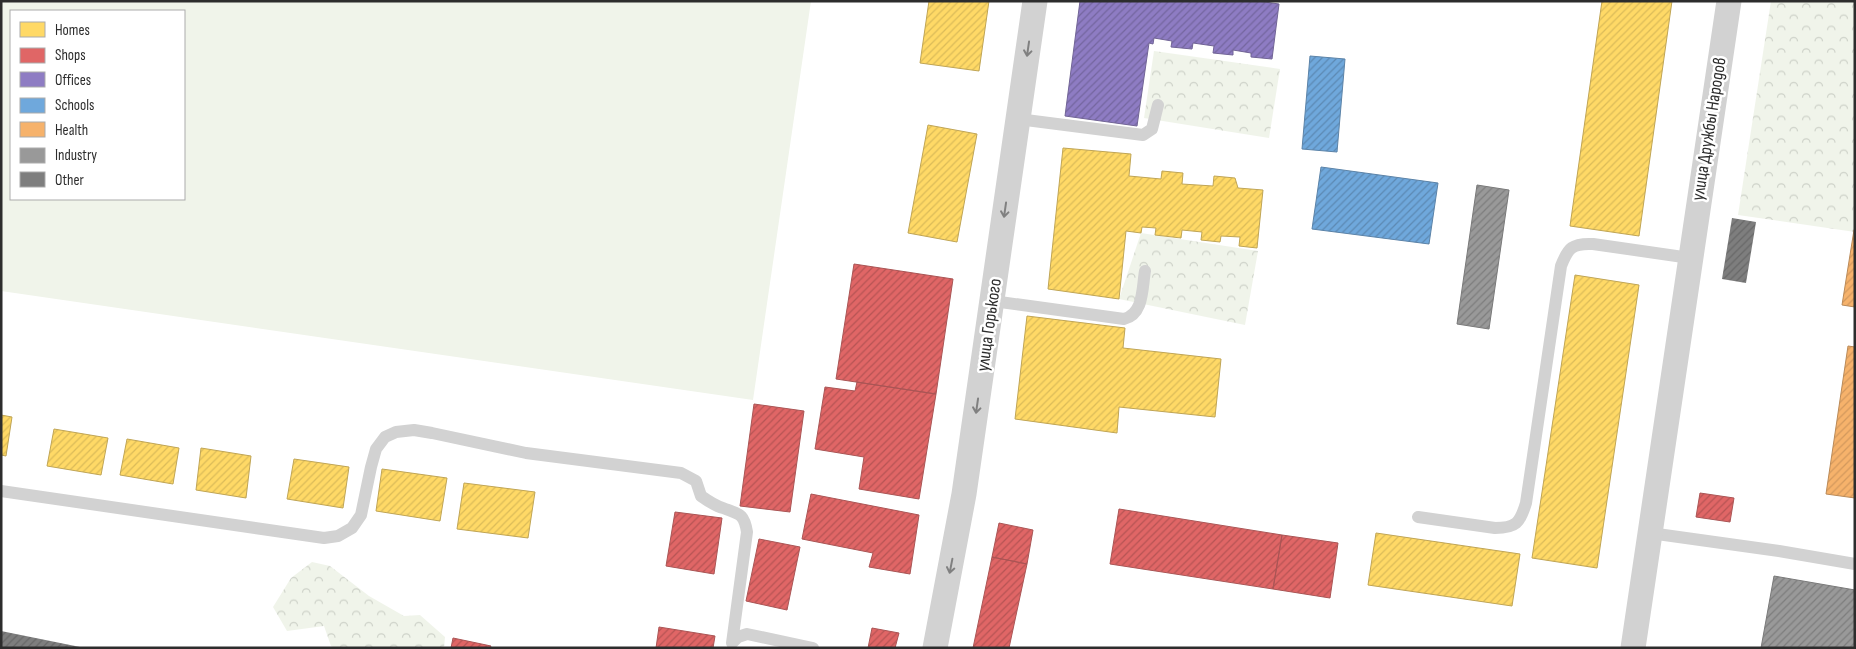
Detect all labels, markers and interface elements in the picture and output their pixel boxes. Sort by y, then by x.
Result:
legend [10,10,185,200]
text: Homes [55,21,90,40]
one-way arrow [1023,41,1033,57]
text: Shops [55,46,86,65]
street label: улица Дружбы Народов [1687,56,1731,202]
text: Offices [55,71,91,90]
text: Schools [55,96,94,115]
text: Health [55,121,88,140]
text: Industry [55,146,97,165]
text: Other [55,171,84,190]
one-way arrow [1000,202,1010,218]
street label: улица Горького [972,277,1006,373]
one-way arrow [972,397,982,413]
one-way arrow [946,558,955,574]

